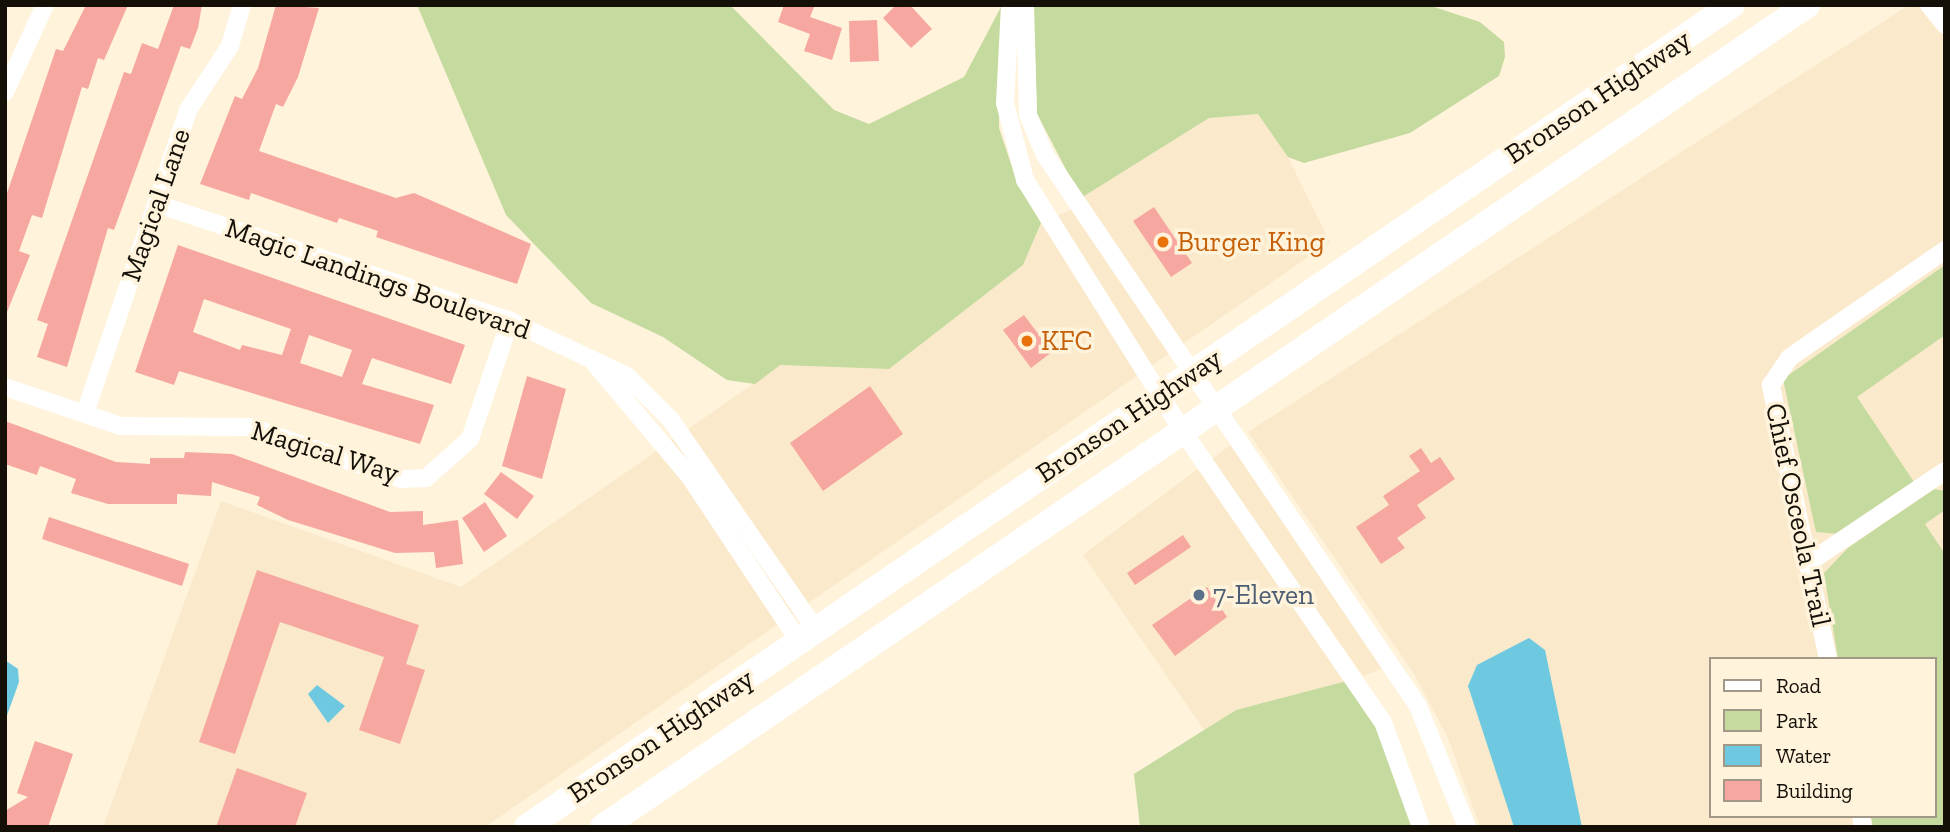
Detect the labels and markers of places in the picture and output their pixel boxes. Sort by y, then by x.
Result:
place label: Burger King [1177,225,1325,259]
marker: Burger King [1155,234,1171,250]
place label: KFC [1041,324,1093,358]
marker: KFC [1019,333,1035,349]
place label: 7-Eleven [1213,578,1314,612]
marker: 7-Eleven [1191,587,1207,603]

